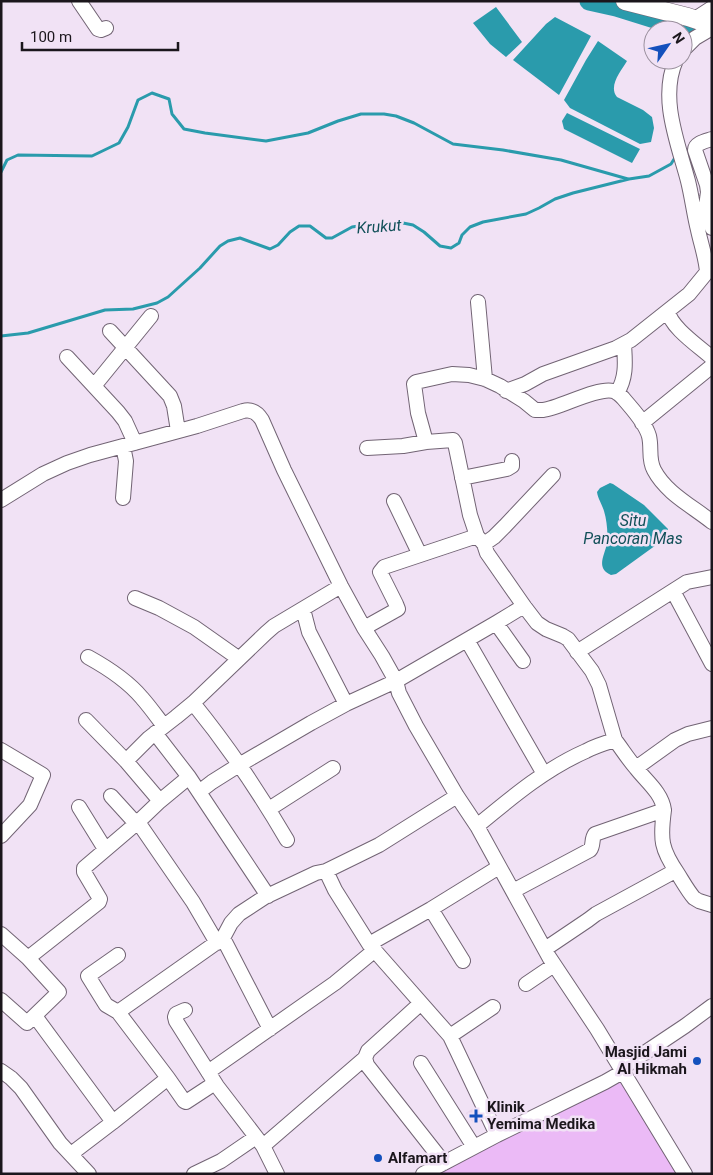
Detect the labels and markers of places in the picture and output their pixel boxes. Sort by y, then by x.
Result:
place label: Masjid Jami Al Hikmah [605,1043,687,1078]
marker: Masjid Jami Al Hikmah [691,1055,703,1067]
place label: Klinik Yemima Medika [487,1098,595,1133]
marker: Klinik Yemima Medika [469,1109,483,1123]
place label: Alfamart [388,1149,447,1167]
marker: Alfamart [372,1152,384,1164]

